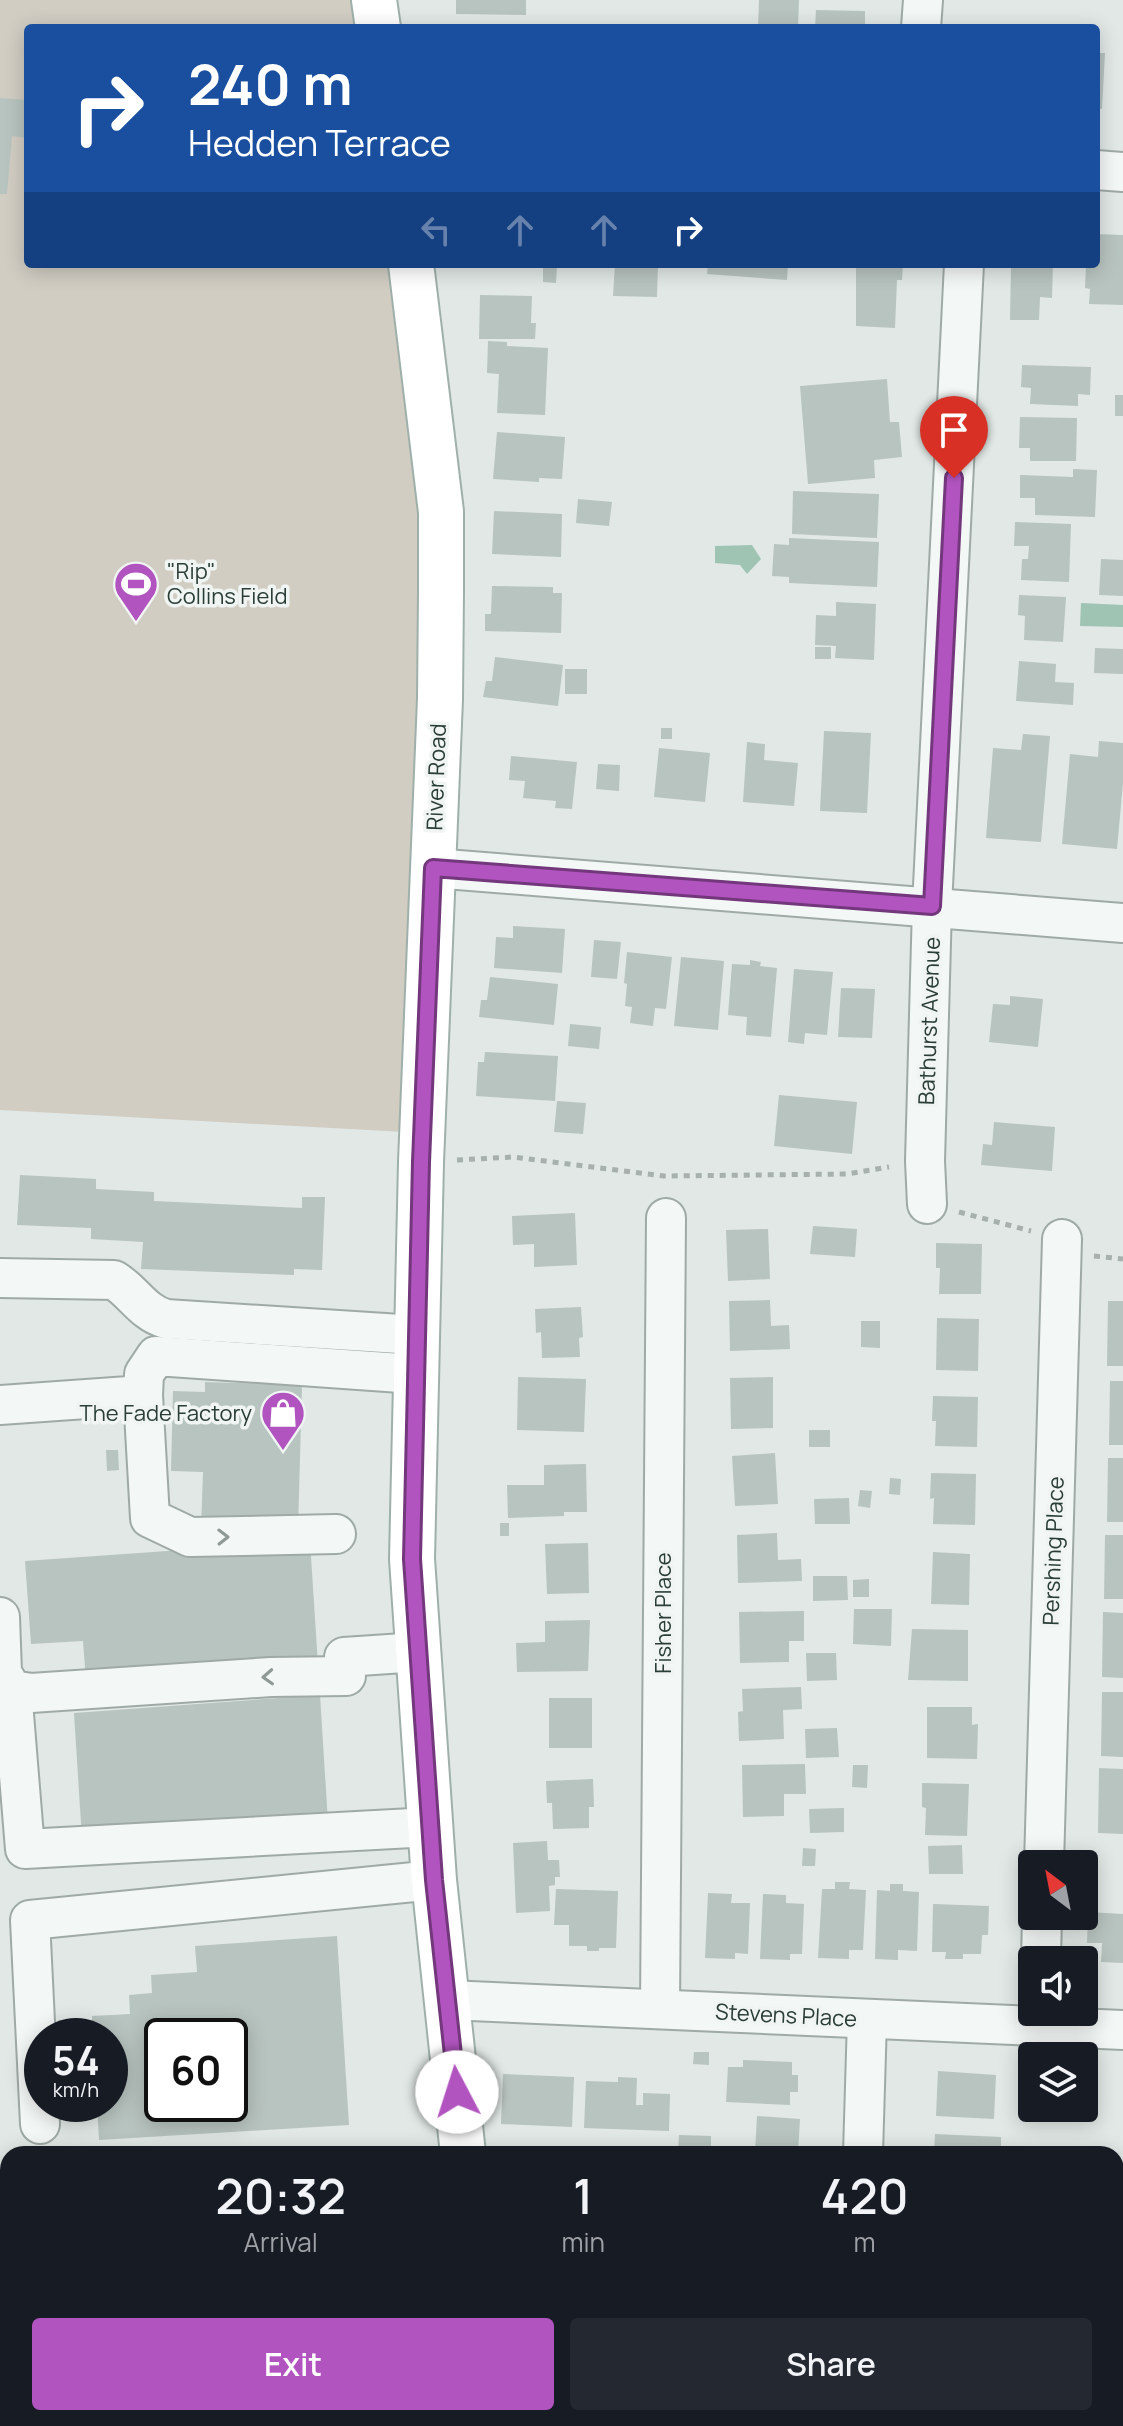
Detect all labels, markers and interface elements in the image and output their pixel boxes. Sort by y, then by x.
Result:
text: 240 m [188,45,353,122]
icon: right [56,56,160,160]
text: Hedden Terrace [188,118,451,167]
icon: left [414,208,458,252]
icon: ahead [498,208,542,252]
icon: ahead [582,208,626,252]
icon: right [666,208,710,252]
pin [920,396,988,478]
icon: arrive [932,408,976,452]
place label: "Rip" Collins Field [167,556,287,611]
sports icon: "Rip" Collins Field [112,560,160,623]
street label: River Road [419,723,453,831]
street label: Bathurst Avenue [911,936,947,1106]
shop icon: The Fade Factory [259,1389,307,1452]
place label: The Fade Factory [80,1398,252,1428]
street label: Pershing Place [1035,1476,1071,1626]
one-way arrow [217,1528,230,1545]
street label: Fisher Place [648,1552,678,1674]
one-way arrow [261,1669,274,1686]
north arrow [1018,1850,1098,1930]
map controls [1018,1850,1098,2122]
button: sound [1018,1946,1098,2026]
street label: Stevens Place [714,1996,858,2034]
speed limit sign: 60 [144,2018,248,2122]
text: 54 [52,2032,100,2087]
button: layers [1018,2042,1098,2122]
position arrow [415,2050,499,2134]
text: km/h [53,2076,99,2103]
text: 20:32 [216,2163,346,2228]
text: 1 [573,2163,593,2228]
text: 420 [821,2163,908,2228]
text: Arrival [244,2224,318,2260]
text: min [561,2224,605,2260]
text: m [853,2224,876,2260]
button: Exit [32,2318,554,2410]
button: Share [570,2318,1092,2410]

